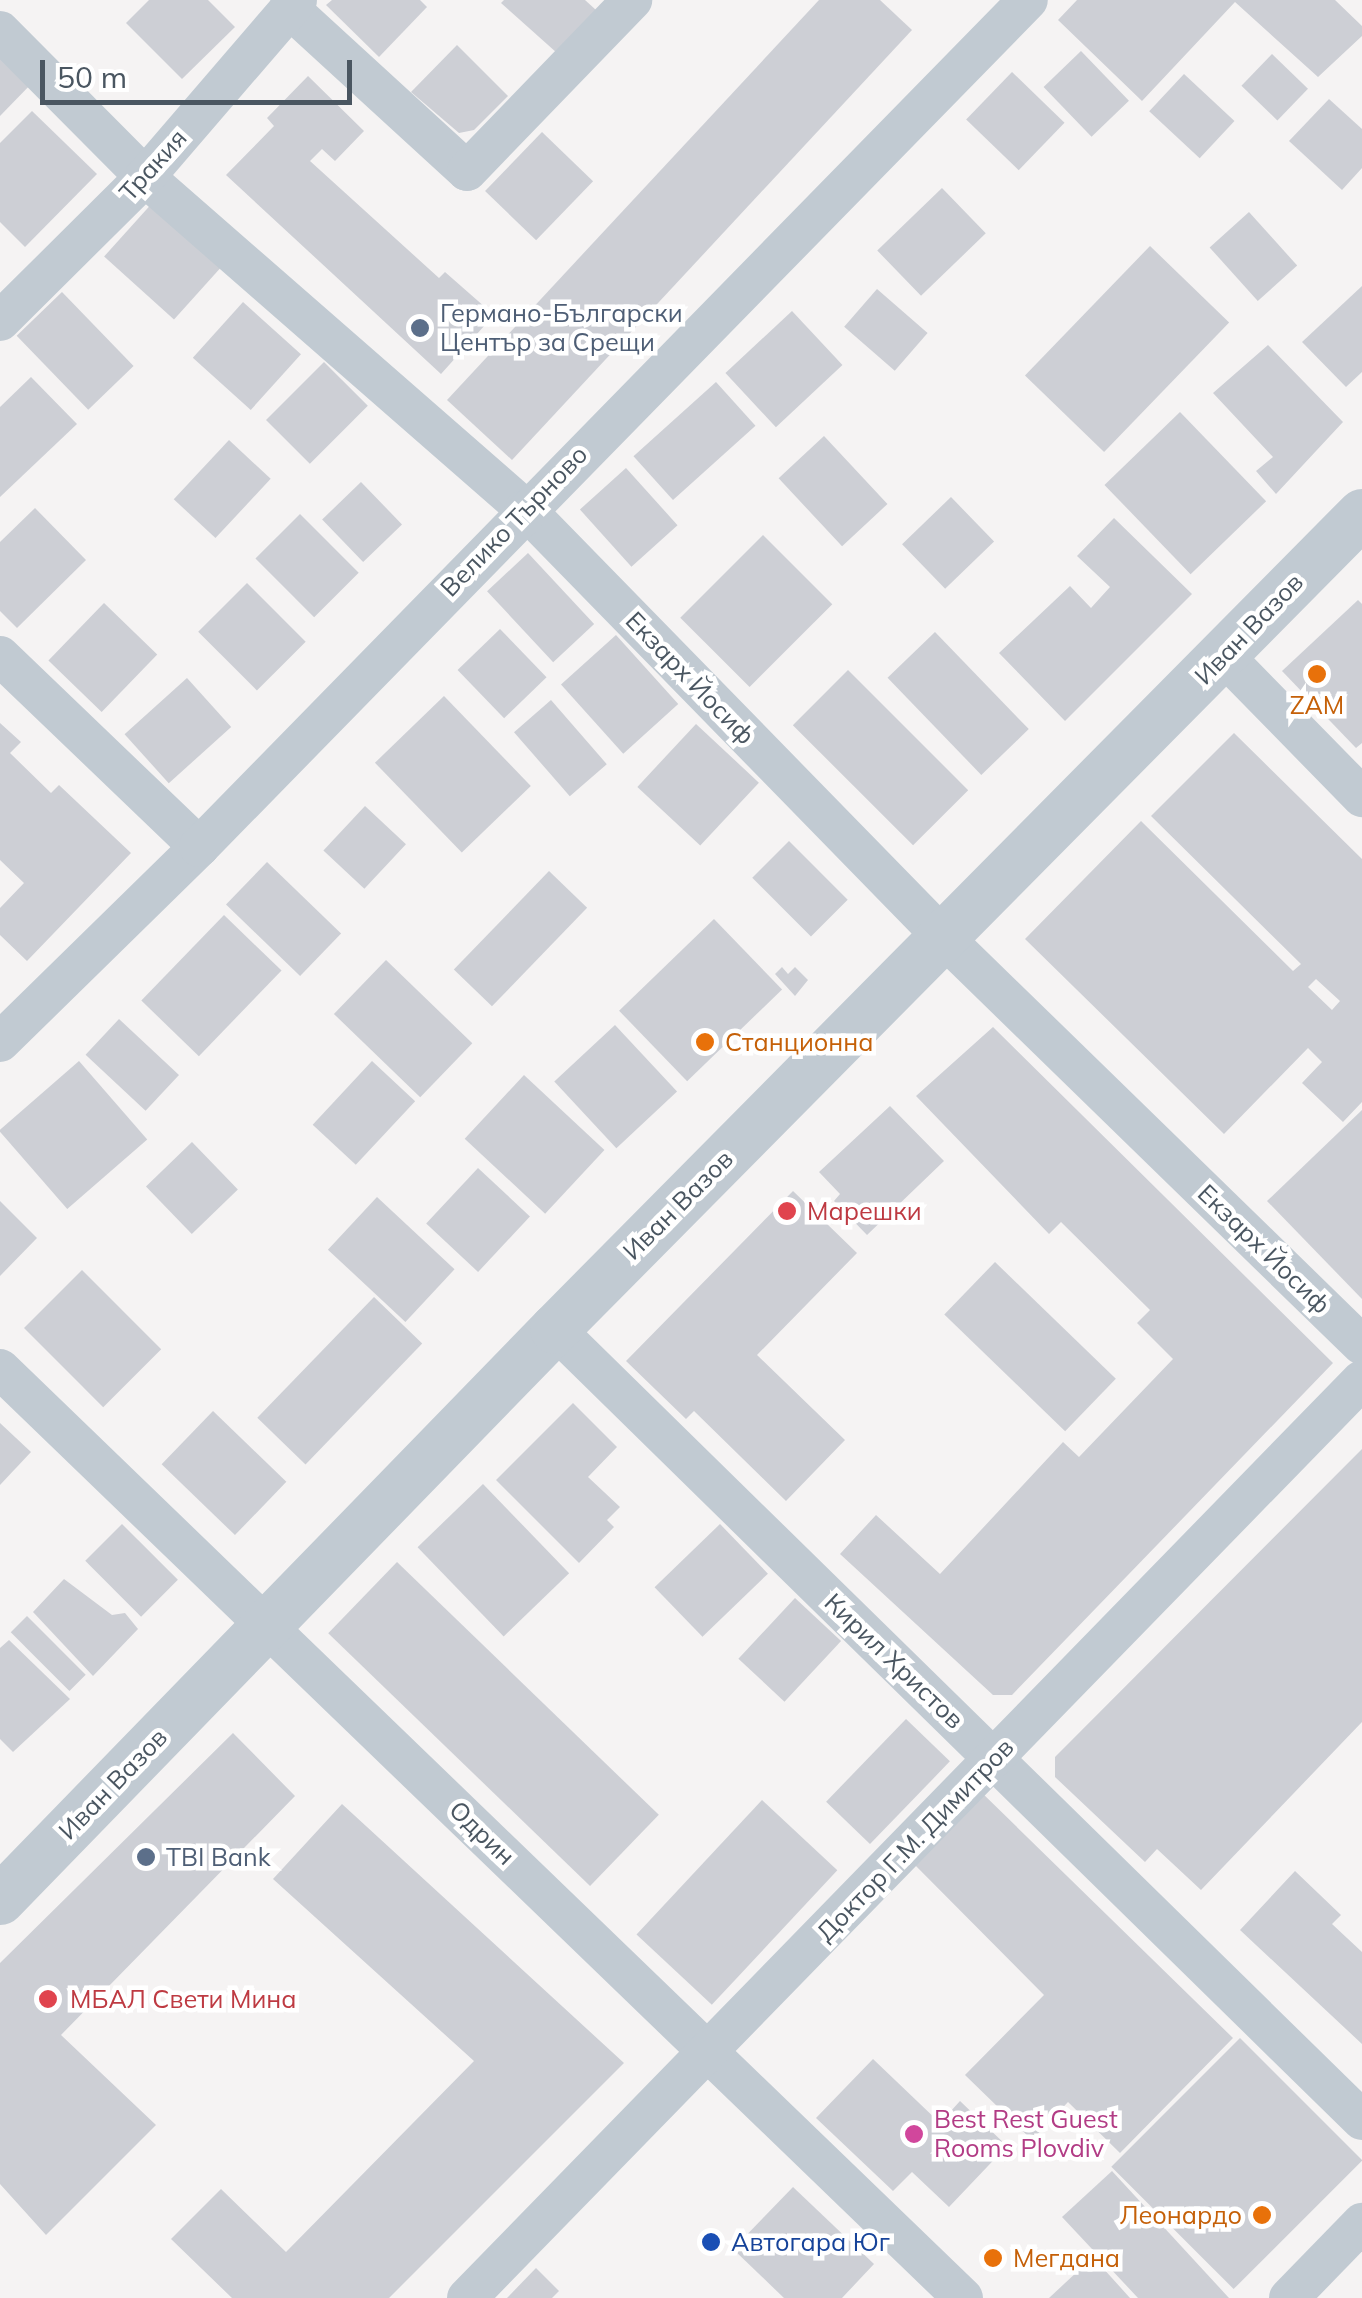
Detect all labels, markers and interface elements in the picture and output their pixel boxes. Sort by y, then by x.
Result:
scale bar [45,40,358,102]
text: 50 m [57,58,127,96]
street label: Тракия [113,123,193,207]
place label: Германо-Български Център за Срещи [440,299,683,358]
marker: Германо-Български Център за Срещи [409,317,431,339]
street label: Велико Търново [434,439,594,603]
street label: Иван Вазов [1189,567,1309,691]
street label: Екзарх Йосиф [619,606,761,750]
marker: ZAM [1306,663,1328,685]
place label: ZAM [1290,690,1344,720]
place label: Станционна [725,1027,873,1057]
marker: Станционна [694,1031,716,1053]
street label: Иван Вазов [617,1144,739,1266]
street label: Екзарх Йосиф [1192,1178,1336,1320]
place label: Марешки [807,1196,922,1226]
marker: Марешки [776,1200,798,1222]
street label: Кирил Христов [818,1587,970,1735]
street label: Иван Вазов [53,1722,173,1846]
street label: Доктор Г.М. Димитров [810,1732,1020,1948]
street label: Одрин [443,1795,521,1871]
place label: TBI Bank [166,1842,271,1872]
marker: TBI Bank [135,1846,157,1868]
place label: МБАЛ Свети Мина [70,1984,297,2014]
marker: МБАЛ Свети Мина [35,1986,61,2012]
place label: Best Rest Guest Rooms Plovdiv [934,2105,1118,2164]
marker: Best Rest Guest Rooms Plovdiv [903,2123,925,2145]
place label: Леонардо [1119,2200,1242,2230]
marker: Леонардо [1251,2204,1273,2226]
place label: Автогара Юг [731,2227,890,2257]
marker: Автогара Юг [700,2231,722,2253]
place label: Мегдана [1013,2243,1120,2273]
marker: Мегдана [982,2247,1004,2269]

